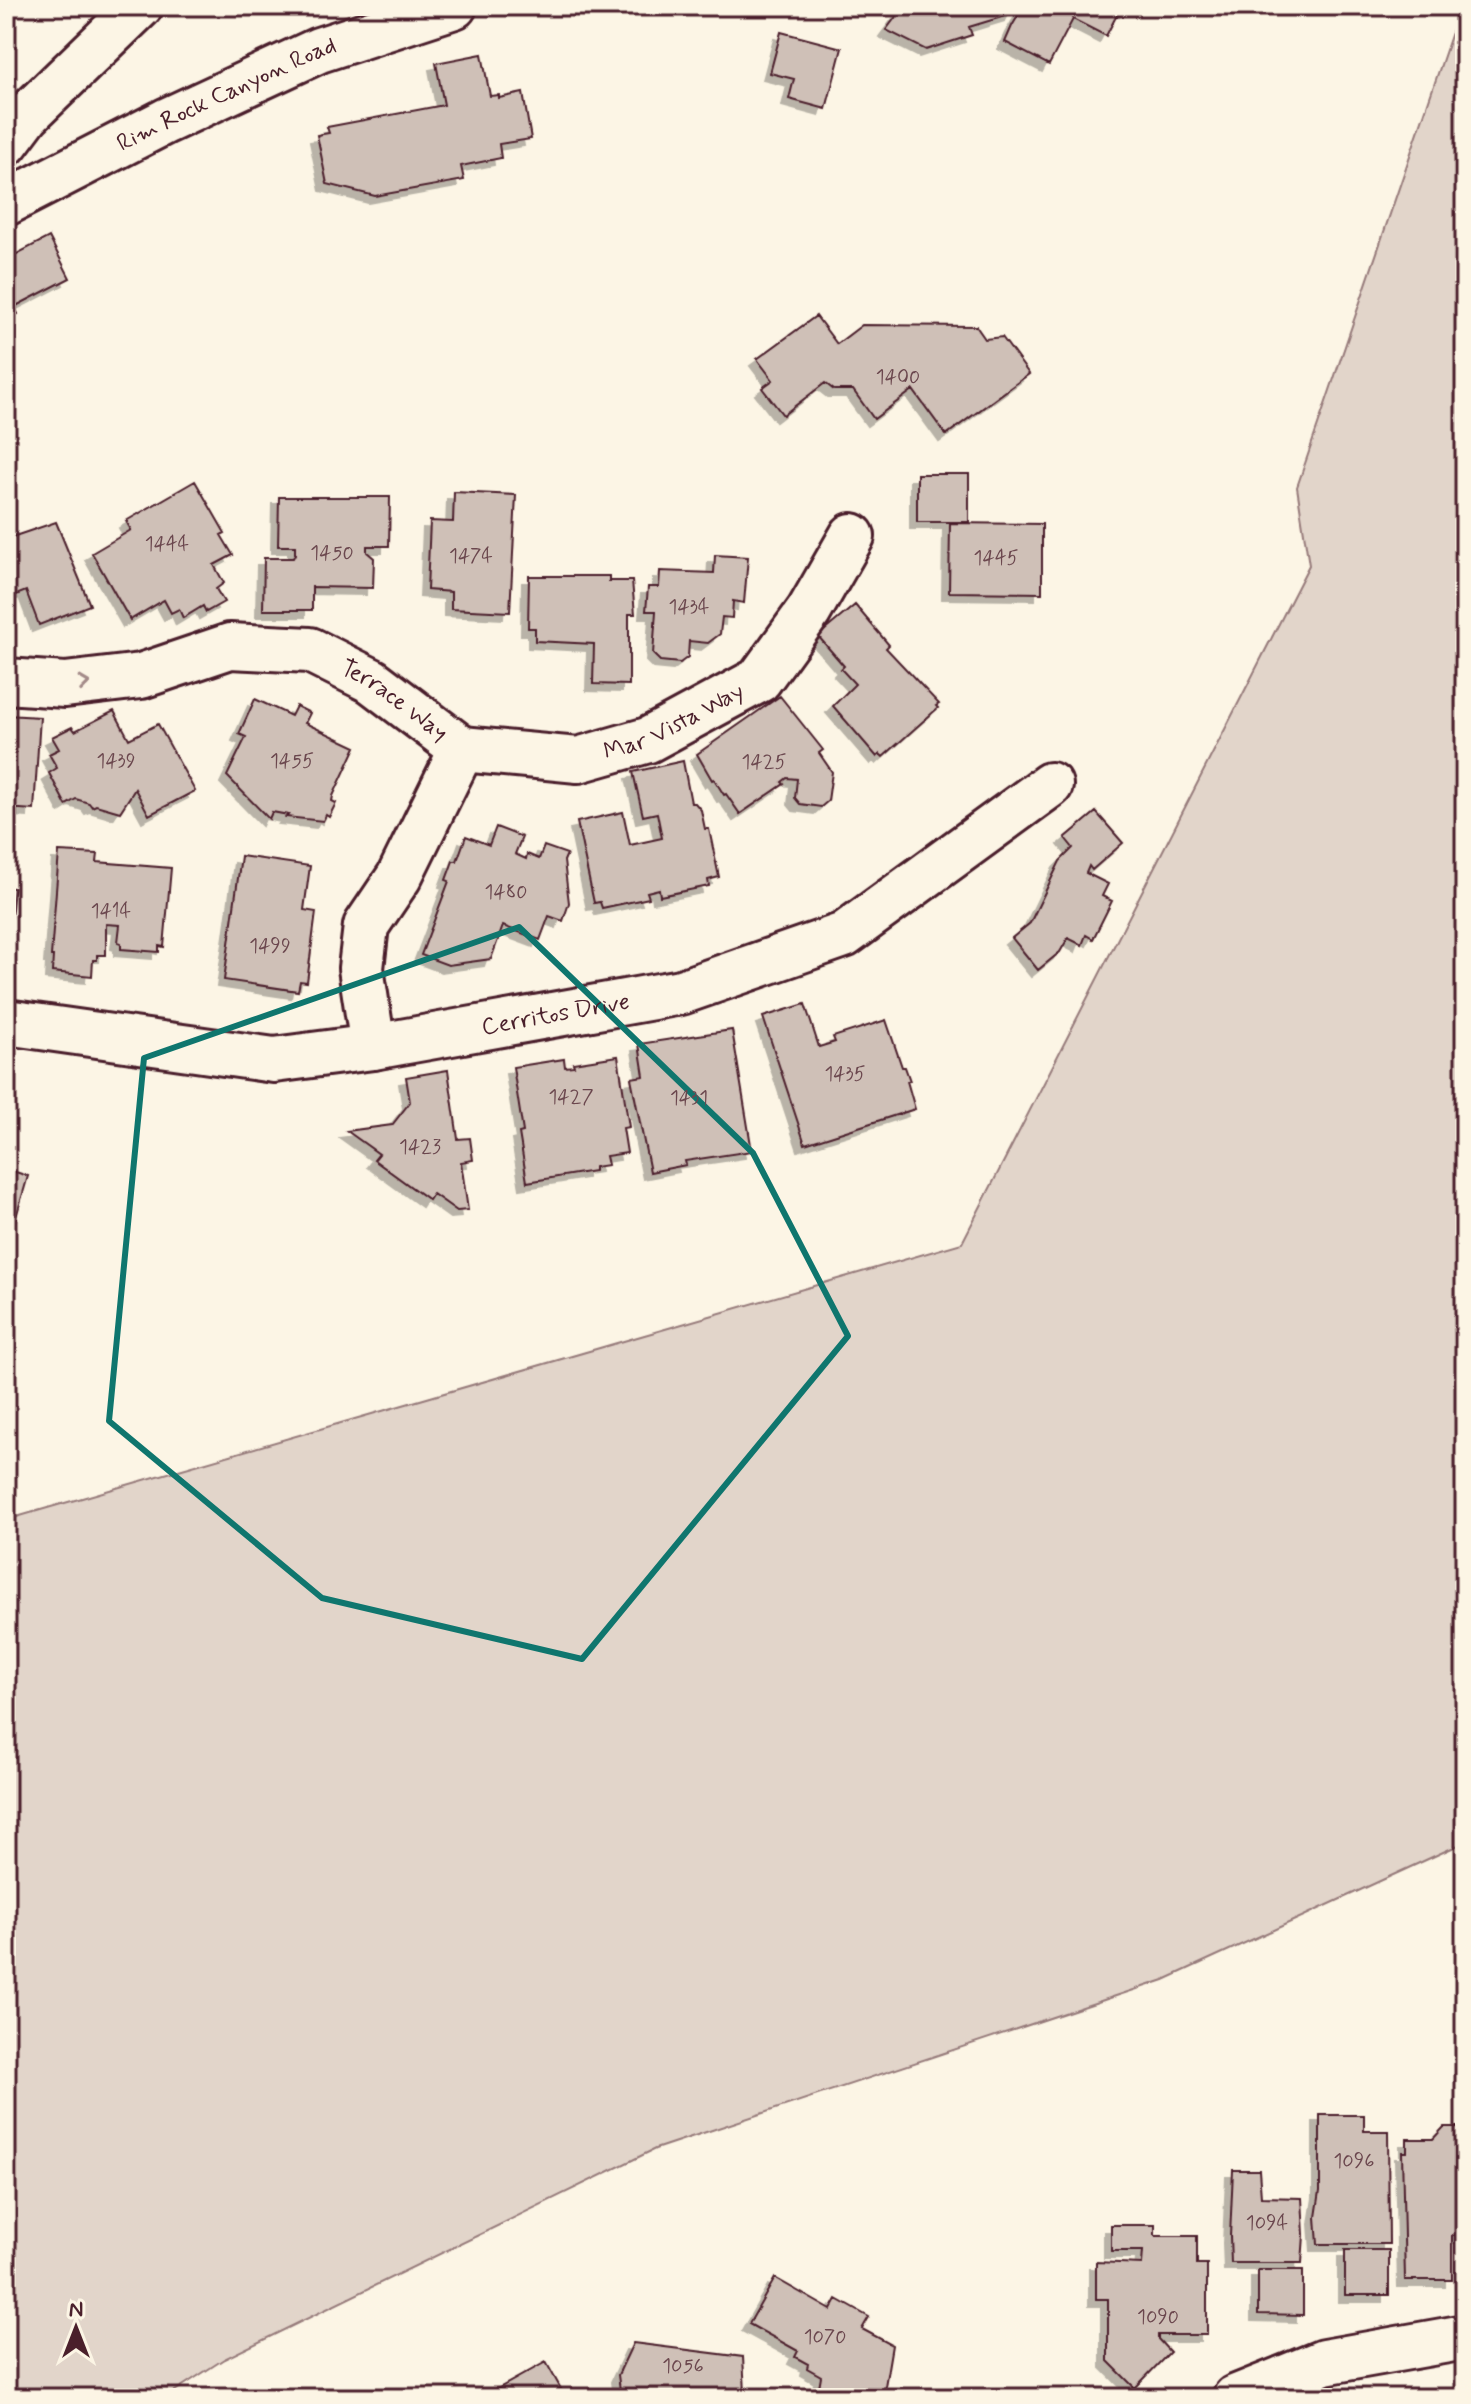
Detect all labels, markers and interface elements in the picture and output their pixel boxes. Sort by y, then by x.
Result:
street label: Rim Rock Canyon Road [111,30,340,159]
house number: 1400 [876,364,920,391]
house number: 1444 [145,531,190,558]
house number: 1450 [310,540,354,567]
house number: 1474 [449,543,493,570]
house number: 1445 [974,545,1018,572]
house number: 1434 [669,594,710,621]
street label: Terrace Way [335,652,454,748]
one-way arrow [77,675,91,692]
street label: Mar Vista Way [600,676,749,767]
house number: 1439 [96,748,136,775]
house number: 1455 [270,748,314,775]
house number: 1425 [742,749,787,776]
house number: 1480 [484,879,528,906]
house number: 1414 [91,898,132,925]
house number: 1499 [249,933,291,960]
street label: Cerritos Drive [479,986,632,1043]
house number: 1435 [824,1061,866,1088]
house number: 1427 [548,1084,594,1111]
house number: 1431 [670,1085,708,1112]
house number: 1423 [399,1134,441,1161]
house number: 1096 [1333,2148,1375,2175]
house number: 1094 [1246,2210,1289,2237]
north arrow [36,2288,116,2368]
text: N [69,2296,83,2324]
house number: 1090 [1137,2304,1179,2331]
house number: 1070 [804,2324,846,2351]
house number: 1056 [662,2353,704,2380]

